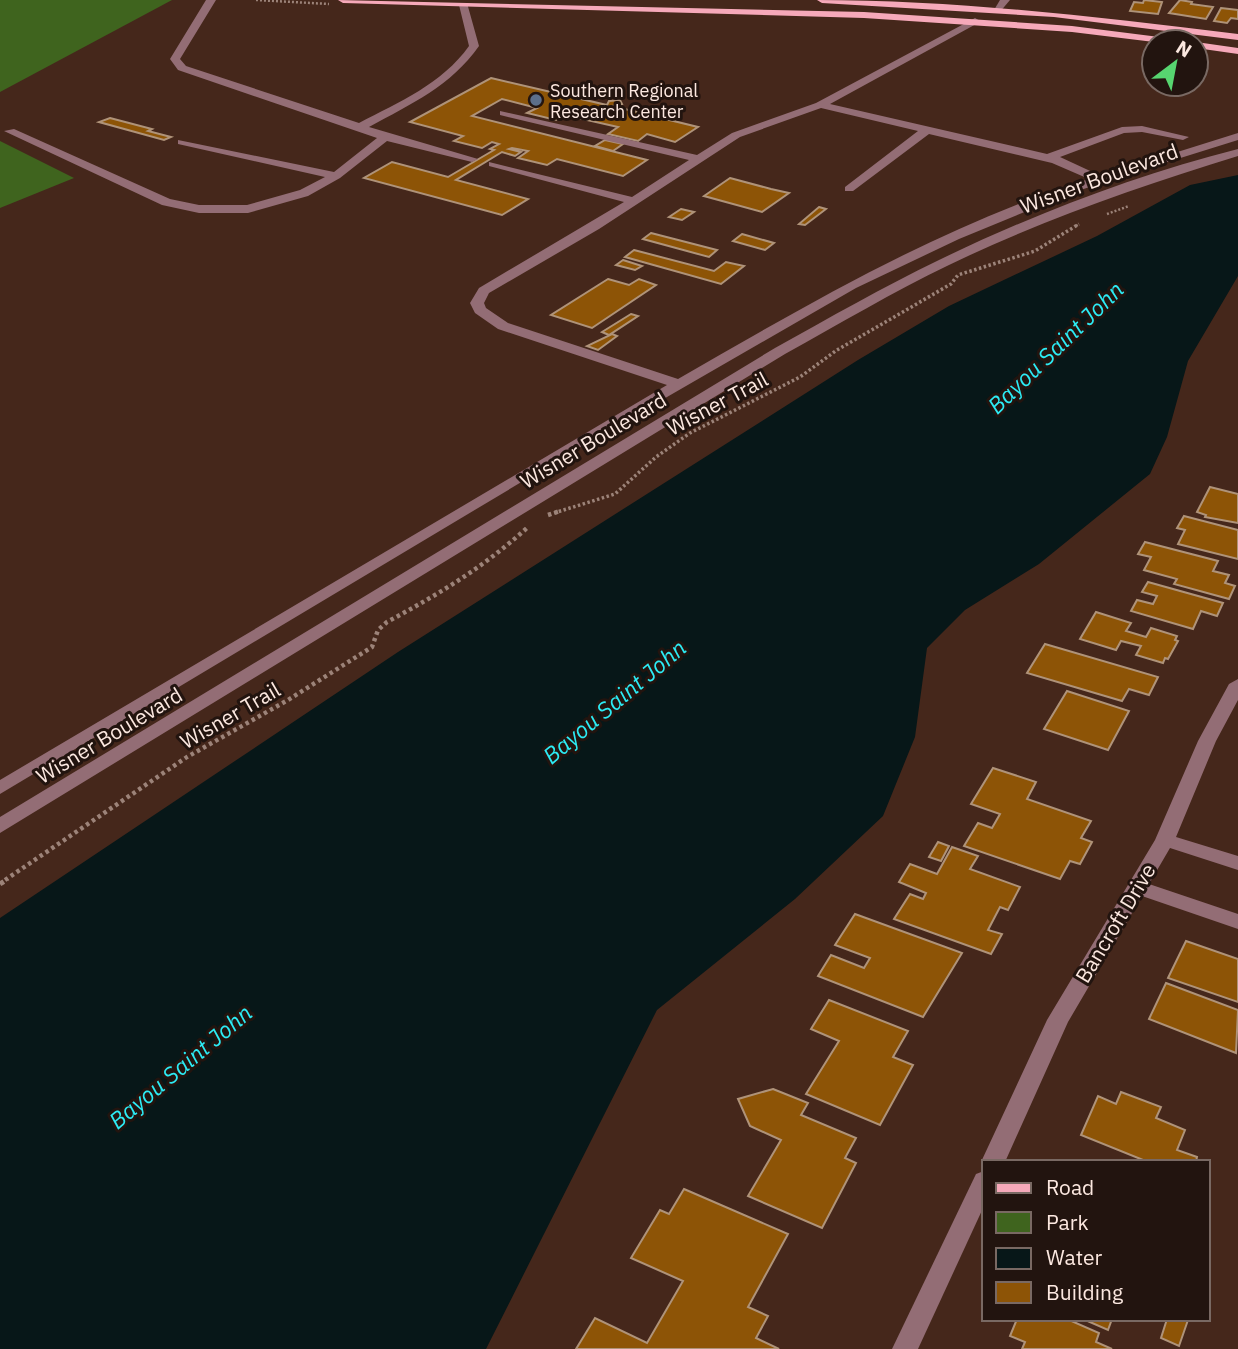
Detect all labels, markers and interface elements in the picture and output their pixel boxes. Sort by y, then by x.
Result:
north arrow [1140,28,1210,98]
text: N [1172,35,1196,62]
place label: Southern Regional Research Center [550,79,698,123]
marker: Southern Regional Research Center [528,92,544,108]
street label: Wisner Boulevard [1016,136,1182,220]
water label: Bayou Saint John [980,274,1130,420]
street label: Wisner Trail [661,364,773,441]
street label: Wisner Boulevard [515,385,671,495]
water label: Bayou Saint John [536,632,692,770]
street label: Wisner Trail [175,675,285,755]
street label: Wisner Boulevard [31,680,187,790]
street label: Bancroft Drive [1068,858,1162,988]
water label: Bayou Saint John [102,997,258,1135]
legend [982,1160,1210,1321]
text: Road [1046,1173,1094,1201]
text: Park [1046,1208,1089,1236]
text: Water [1046,1243,1103,1271]
text: Building [1046,1278,1123,1306]

